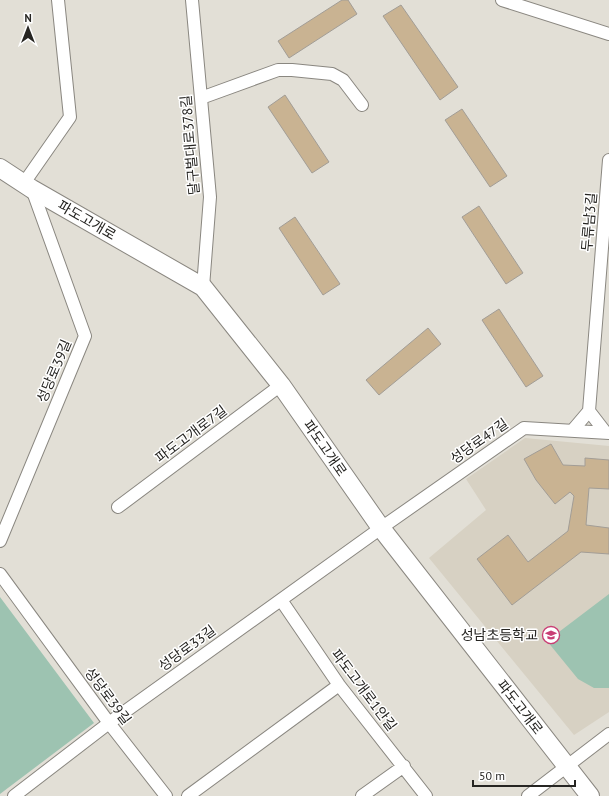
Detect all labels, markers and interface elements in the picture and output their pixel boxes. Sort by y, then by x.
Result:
north arrow [8,8,48,48]
text: N [24,11,32,25]
street label: 달구벌대로378길 [177,94,203,196]
street label: 두류남3길 [577,192,601,252]
street label: 파도고개로 [55,196,119,244]
street label: 성당로39길 [33,337,75,405]
street label: 파도고개로7길 [152,401,230,467]
street label: 성당로47길 [446,414,512,468]
street label: 파도고개로 [299,416,351,480]
street label: 성당로33길 [155,621,219,675]
school or university icon: 성남초등학교 [541,625,561,645]
place label: 성남초등학교 [461,626,538,644]
street label: 파도고개로1안길 [327,646,401,734]
street label: 성당로39길 [81,664,135,728]
street label: 파도고개로 [493,676,547,738]
scale bar [473,762,575,788]
text: 50 m [479,768,505,783]

